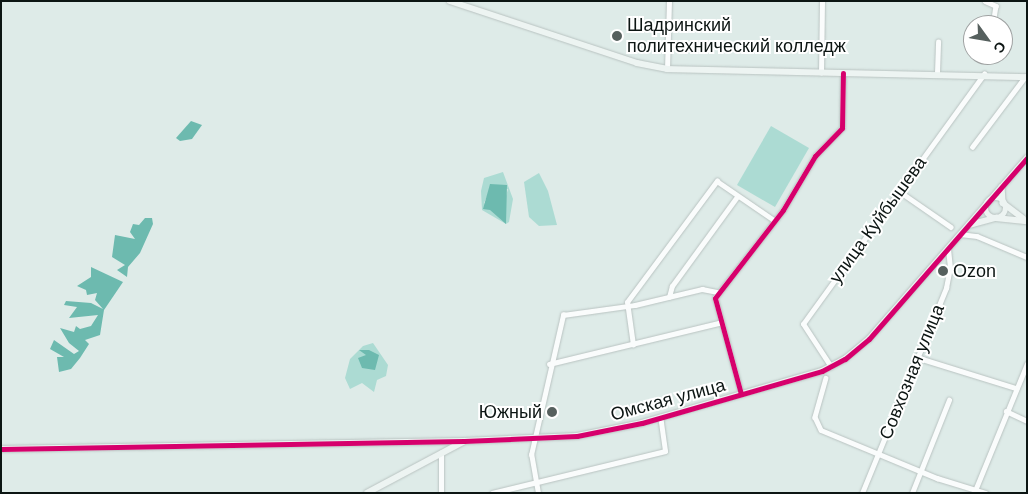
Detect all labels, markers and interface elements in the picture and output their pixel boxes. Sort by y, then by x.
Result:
place label: Шадринский политехнический колледж [627,15,846,58]
north arrow [963,15,1013,65]
marker: Шадринский политехнический колледж [611,30,623,42]
text: С [990,39,1009,56]
street label: улица Куйбышева [825,153,931,287]
place label: Ozon [953,260,996,282]
marker: Ozon [937,265,949,277]
street label: Совхозная улица [875,301,949,443]
street label: Омская улица [608,374,728,426]
place label: Южный [479,401,542,423]
marker: Южный [546,406,558,418]

